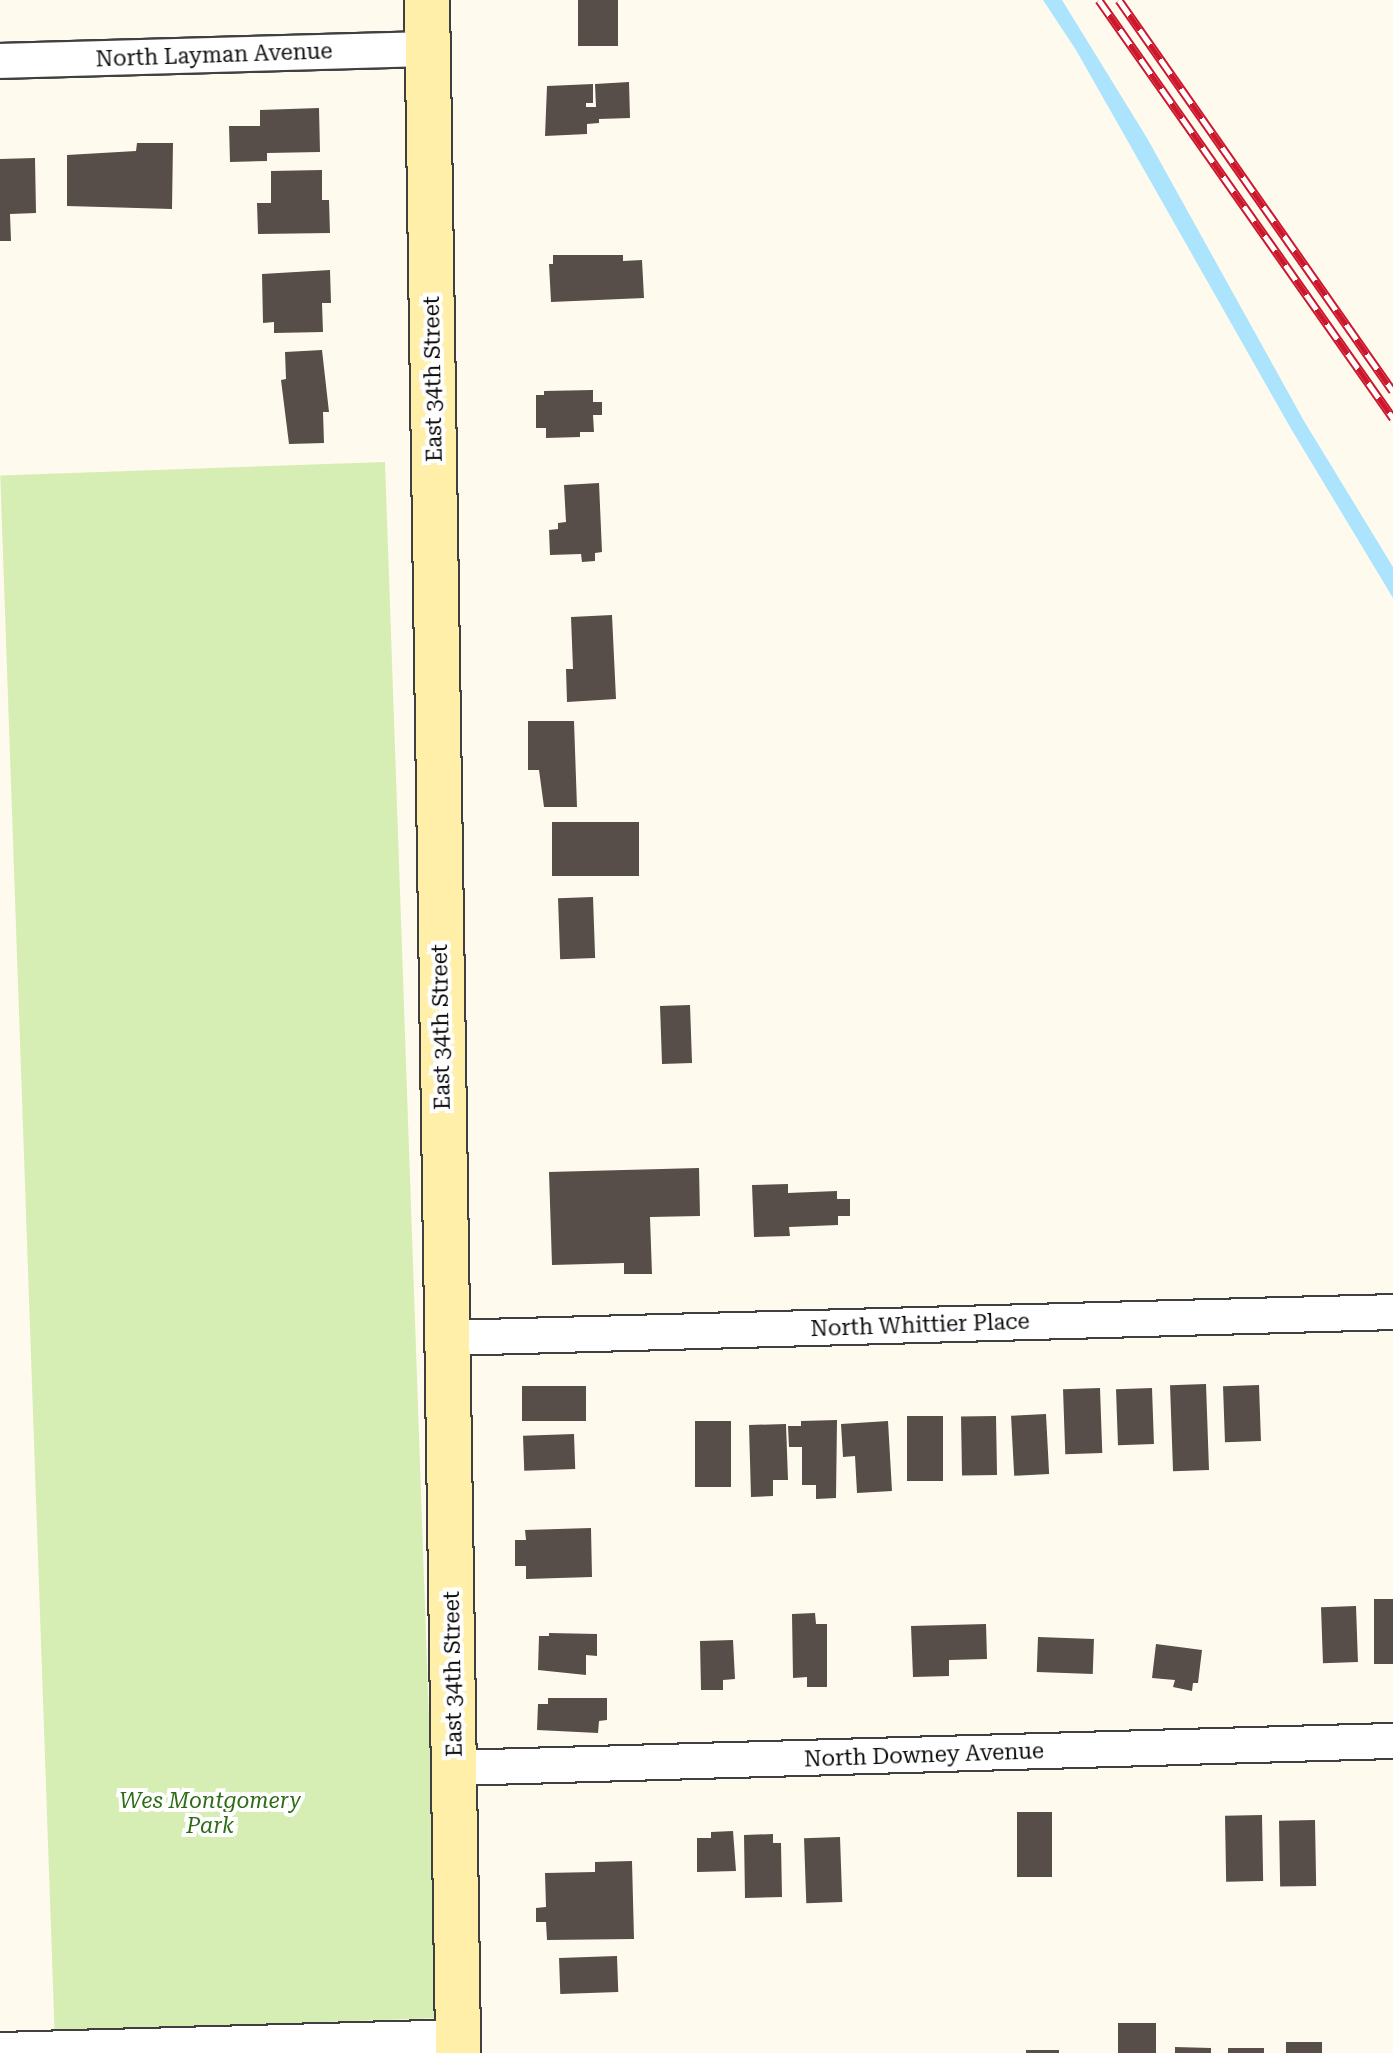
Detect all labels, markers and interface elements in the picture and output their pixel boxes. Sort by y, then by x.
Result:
street label: North Layman Avenue [95,38,333,72]
street label: East 34th Street [418,296,448,462]
street label: East 34th Street [426,944,456,1110]
street label: North Whittier Place [810,1308,1030,1342]
street label: East 34th Street [438,1591,468,1757]
street label: North Downey Avenue [804,1738,1044,1772]
park label: Wes Montgomery Park [119,1787,301,1838]

